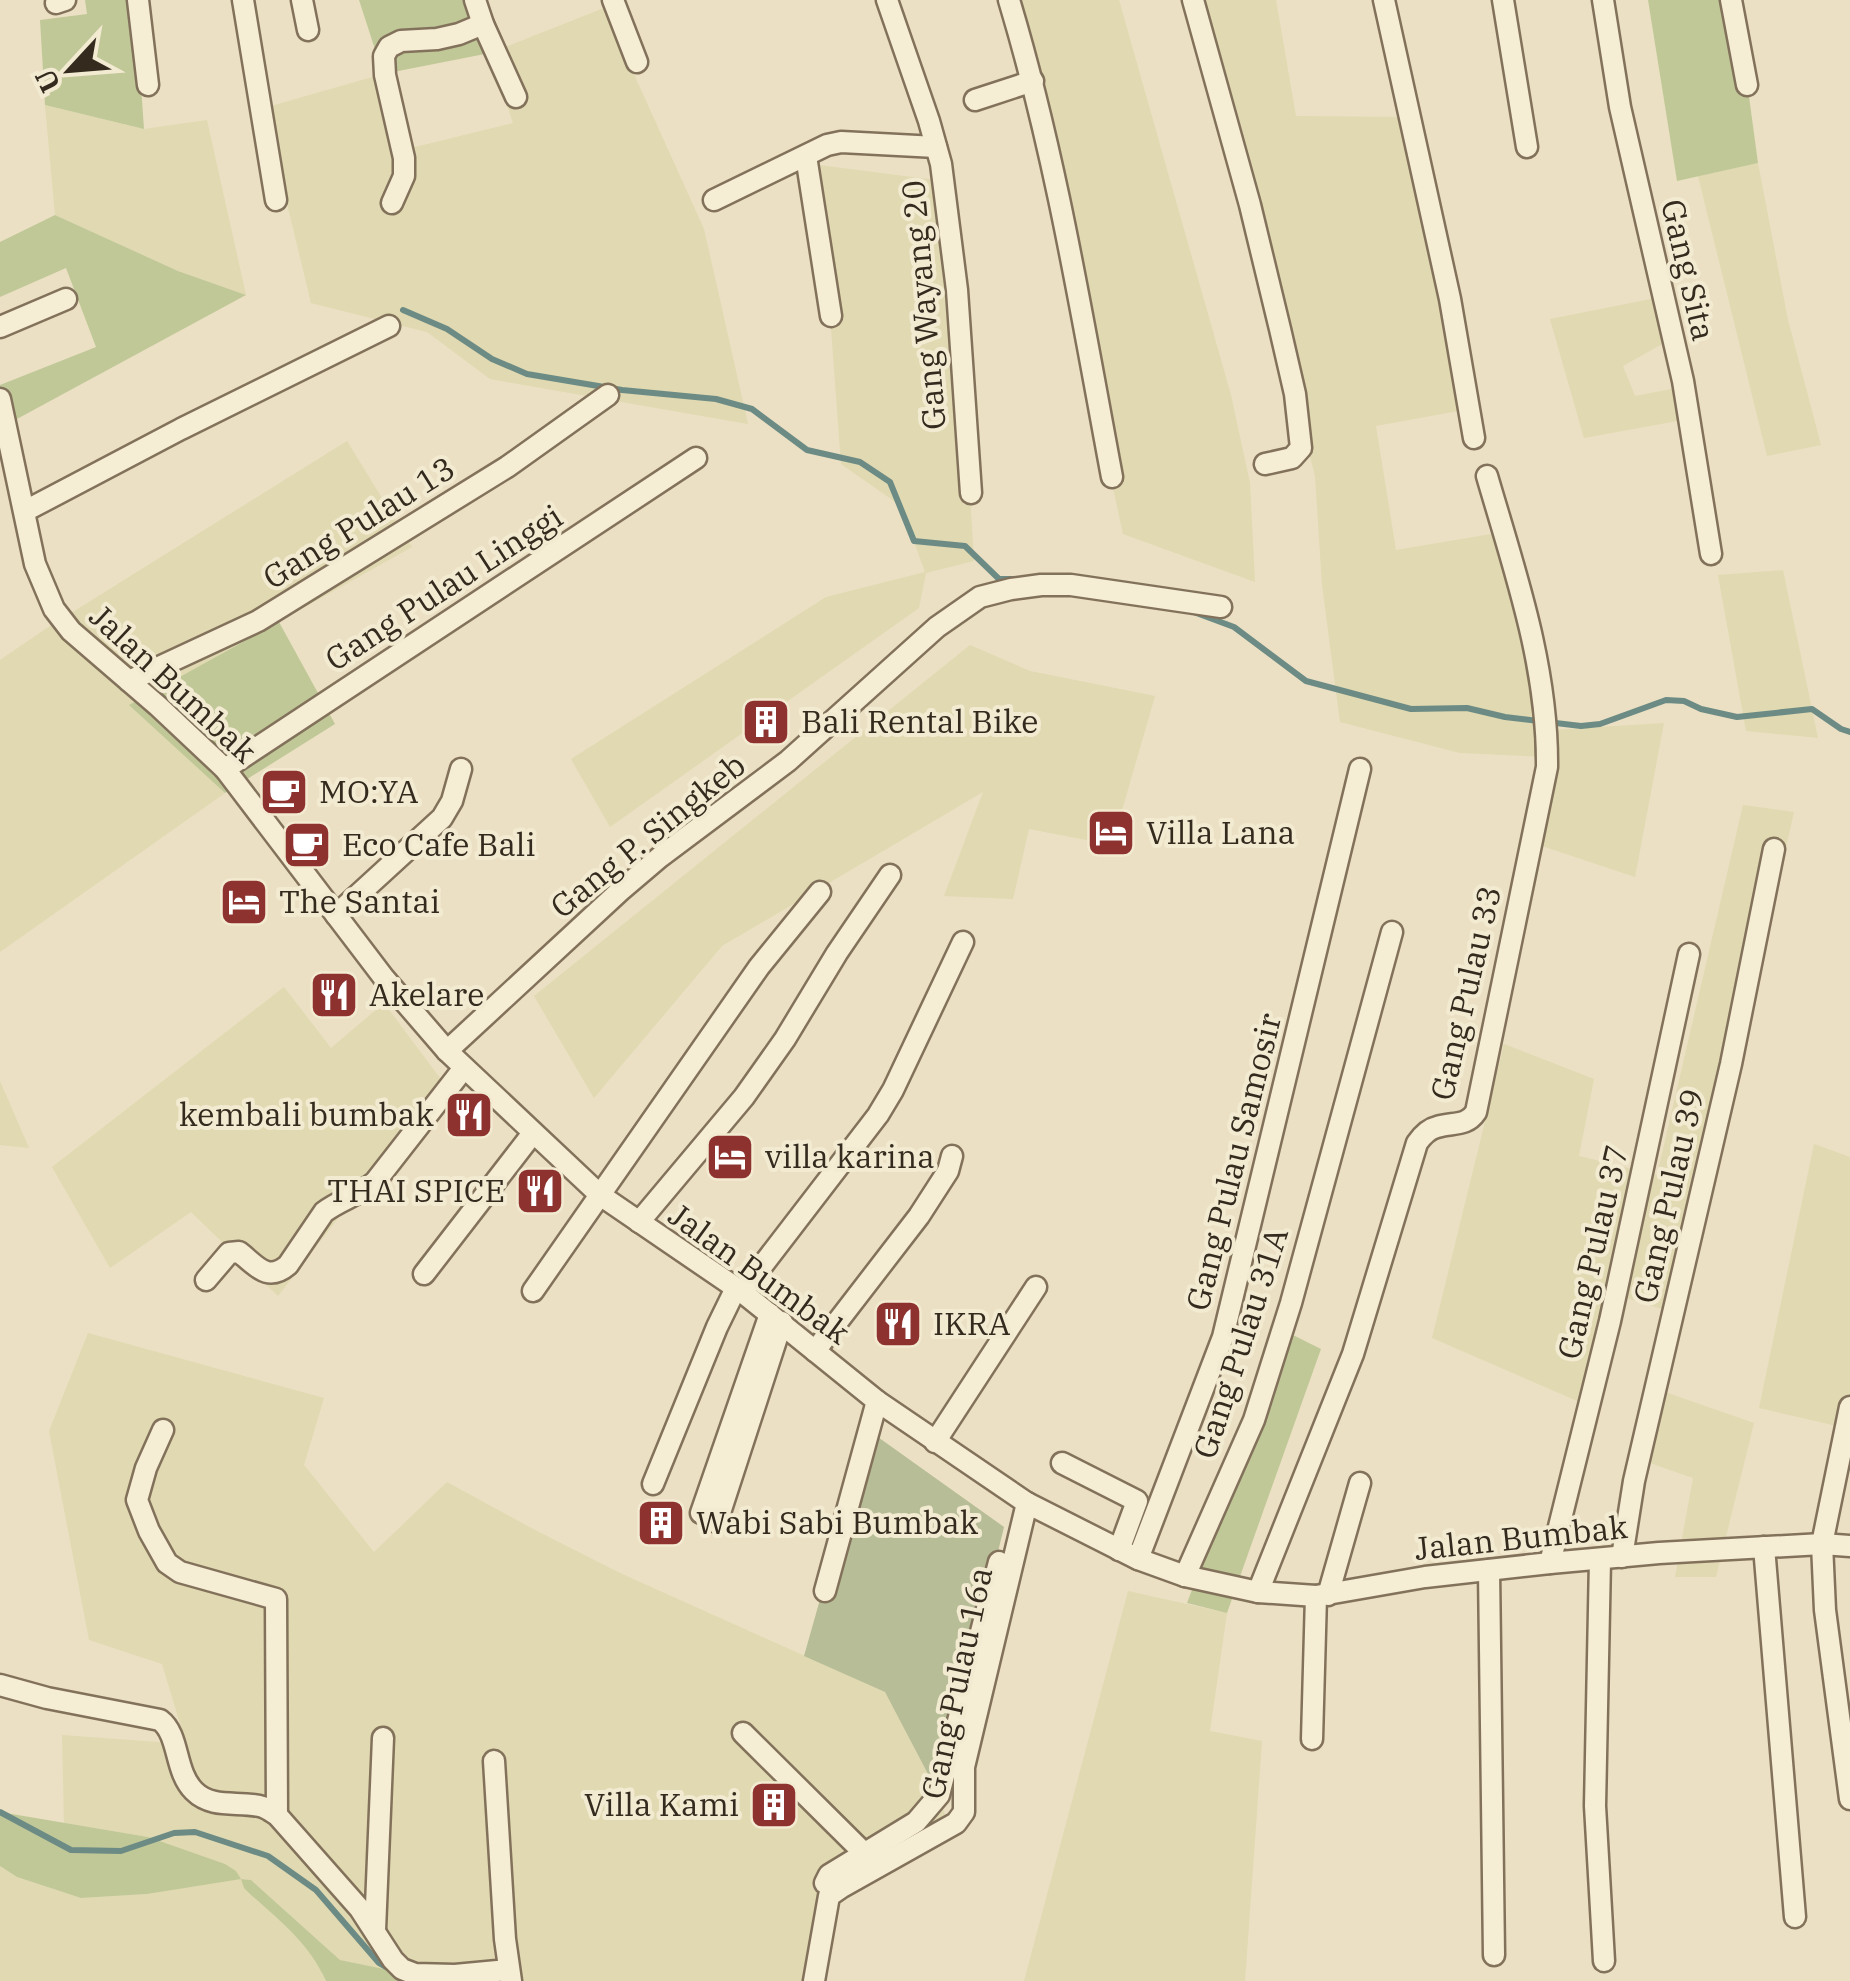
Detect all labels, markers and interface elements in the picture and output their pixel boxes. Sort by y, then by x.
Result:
north arrow [20,20,120,120]
text: U [26,63,68,99]
street label: Gang Wayang 20 [891,179,955,432]
street label: Gang Sita [1652,195,1726,345]
street label: Gang Pulau 13 [255,446,462,598]
street label: Gang Pulau Linggi [317,495,570,680]
street label: Jalan Bumbak [81,595,266,772]
building icon: Bali Rental Bike [740,696,792,748]
place label: Bali Rental Bike [801,700,1038,742]
street label: Gang P. Singkeb [541,744,754,927]
cafe icon: MO:YA [258,766,310,818]
place label: MO:YA [319,770,419,812]
hotel icon: Villa Lana [1085,807,1137,859]
place label: Villa Lana [1146,811,1295,853]
cafe icon: Eco Cafe Bali [281,819,333,871]
place label: Eco Cafe Bali [342,823,536,865]
hotel icon: The Santai [218,876,270,928]
place label: The Santai [279,880,440,922]
street label: Gang Pulau 33 [1420,882,1510,1104]
restaurant icon: Akelare [308,969,360,1021]
place label: Akelare [369,973,484,1015]
street label: Gang Pulau Samosir [1176,1009,1290,1315]
street label: Gang Pulau 39 [1623,1085,1713,1307]
restaurant icon: kembali bumbak [443,1089,495,1141]
place label: kembali bumbak [179,1093,434,1135]
hotel icon: villa karina [704,1131,756,1183]
place label: villa karina [765,1135,935,1177]
street label: Gang Pulau 37 [1547,1141,1637,1363]
restaurant icon: THAI SPICE [514,1165,566,1217]
place label: THAI SPICE [327,1169,505,1211]
street label: Jalan Bumbak [661,1193,859,1353]
street label: Gang Pulau 31A [1183,1222,1297,1464]
restaurant icon: IKRA [872,1298,924,1350]
place label: IKRA [933,1302,1011,1344]
building icon: Wabi Sabi Bumbak [635,1497,687,1549]
place label: Wabi Sabi Bumbak [696,1501,979,1543]
street label: Jalan Bumbak [1412,1505,1630,1569]
street label: Gang Pulau 16a [911,1563,1001,1803]
building icon: Villa Kami [748,1779,800,1831]
place label: Villa Kami [584,1783,739,1825]

